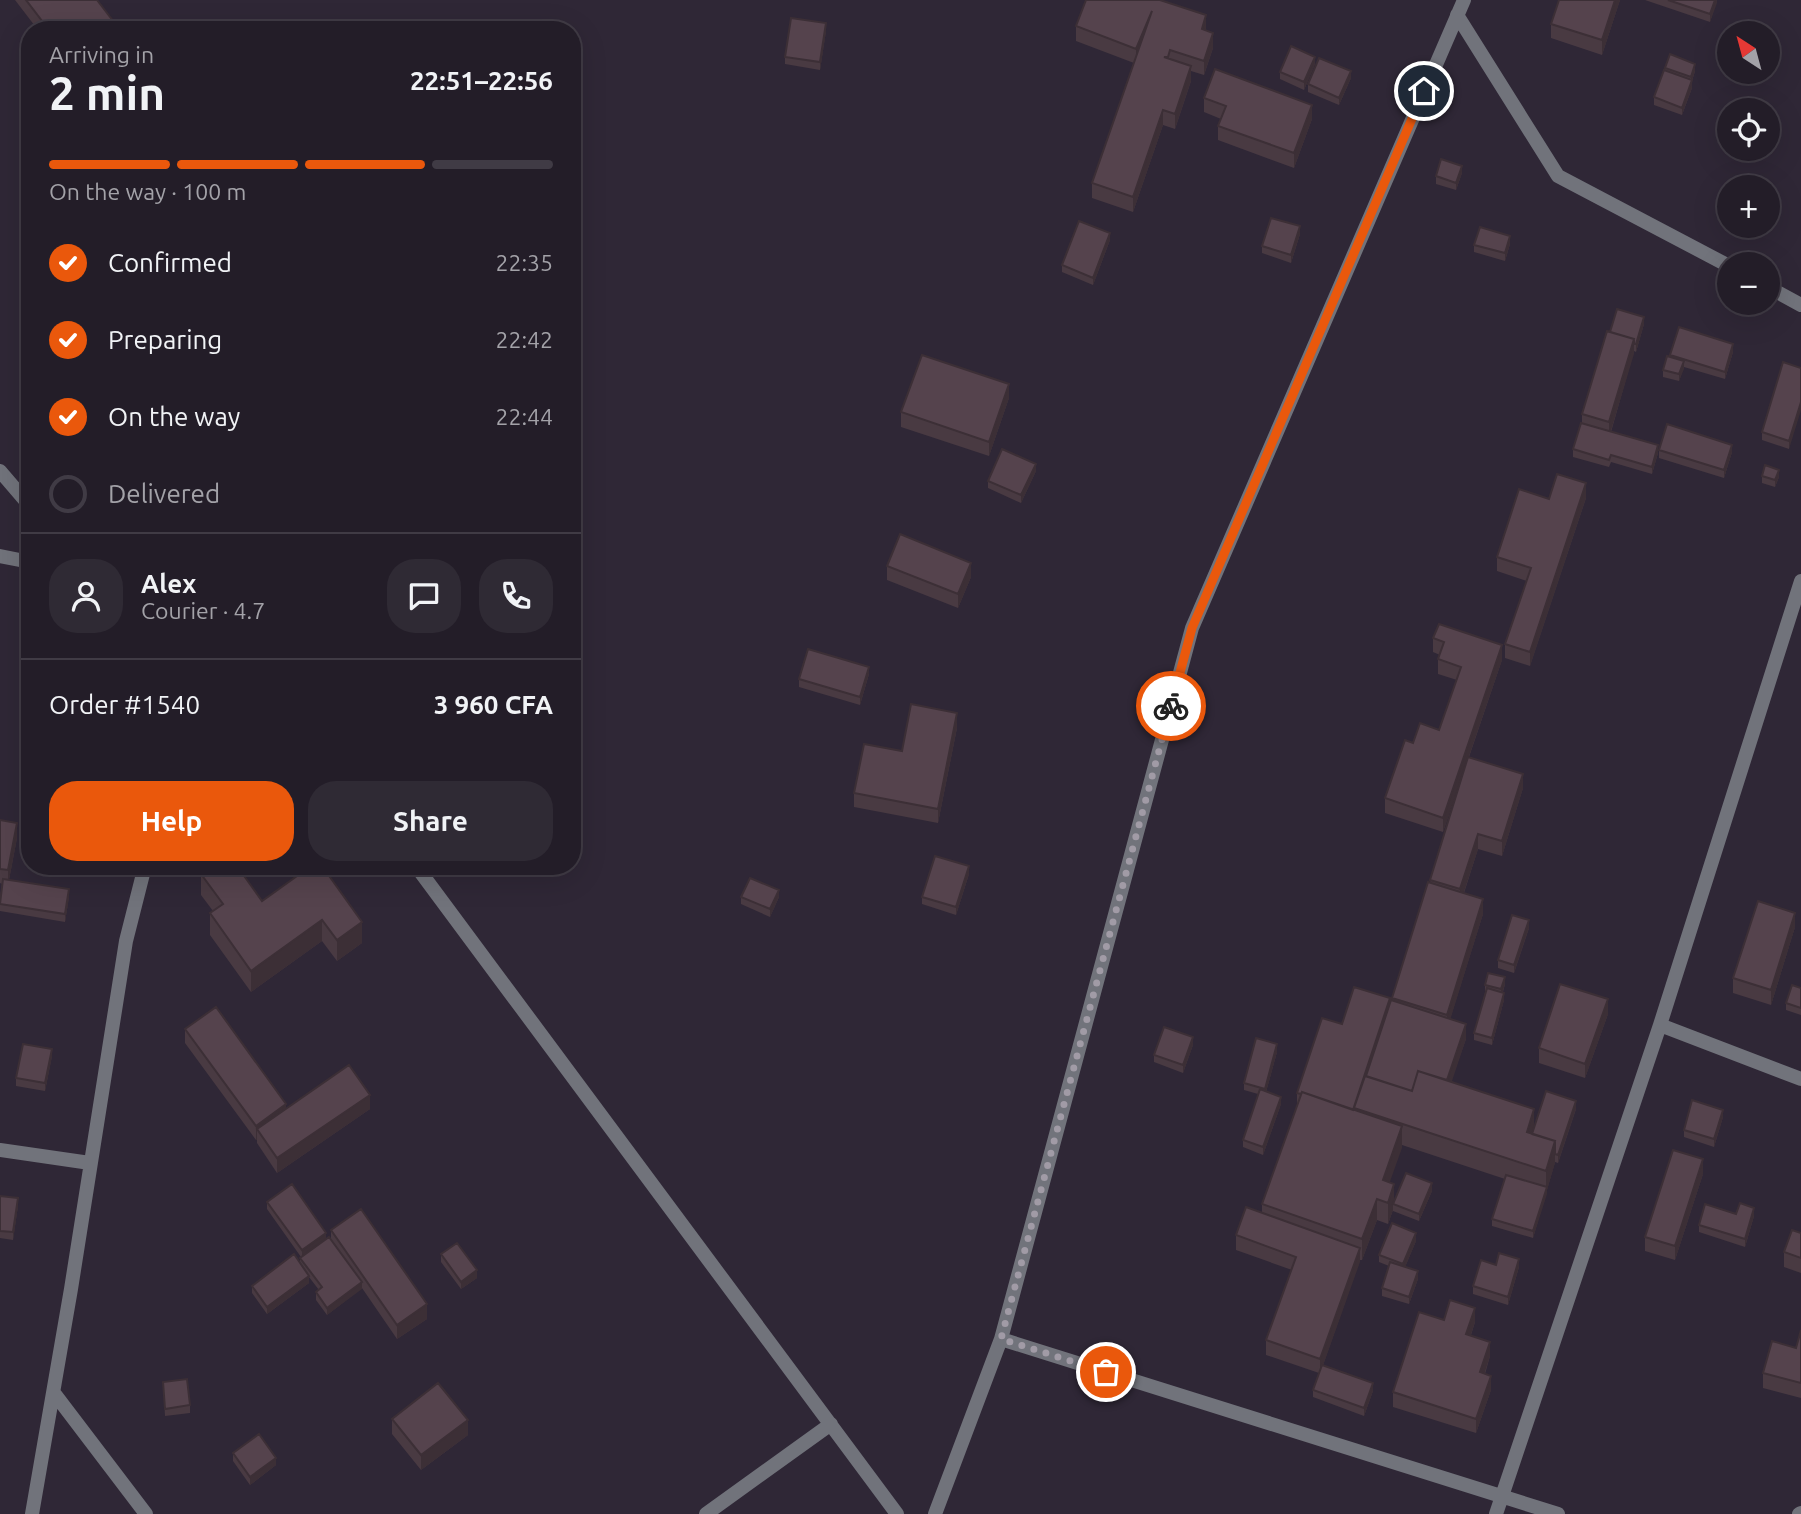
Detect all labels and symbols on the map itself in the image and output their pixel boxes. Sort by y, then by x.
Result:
north arrow [1717,21,1780,84]
pin [1394,61,1454,121]
courier [1136,671,1206,741]
pin [1076,1342,1136,1402]

